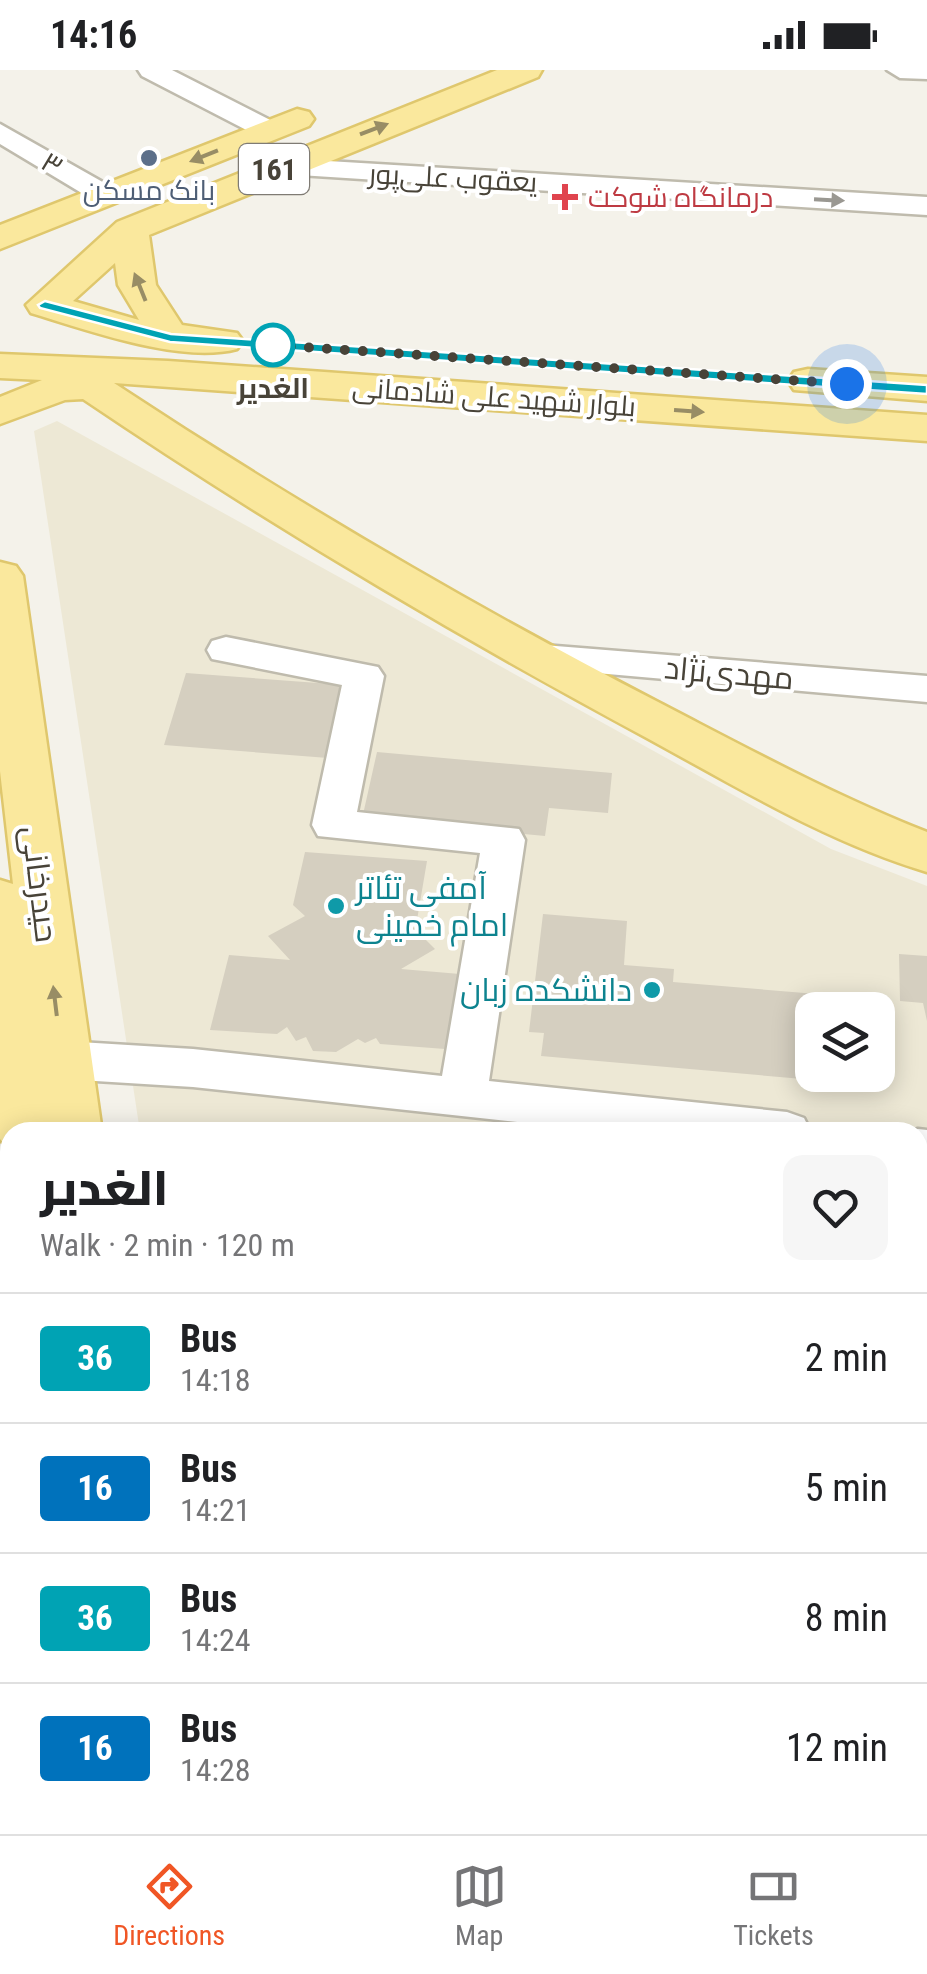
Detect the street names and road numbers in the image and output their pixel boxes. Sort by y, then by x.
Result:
road number: 161 [239,144,309,194]
street label: ۳ [35,145,69,183]
street label: یعقوب علی‌پور [366,157,539,201]
street label: بلوار شهید علی شادمانی [351,371,637,423]
street label: مهدی‌نژاد [663,648,795,698]
street label: حیدرخانی [14,824,66,944]

